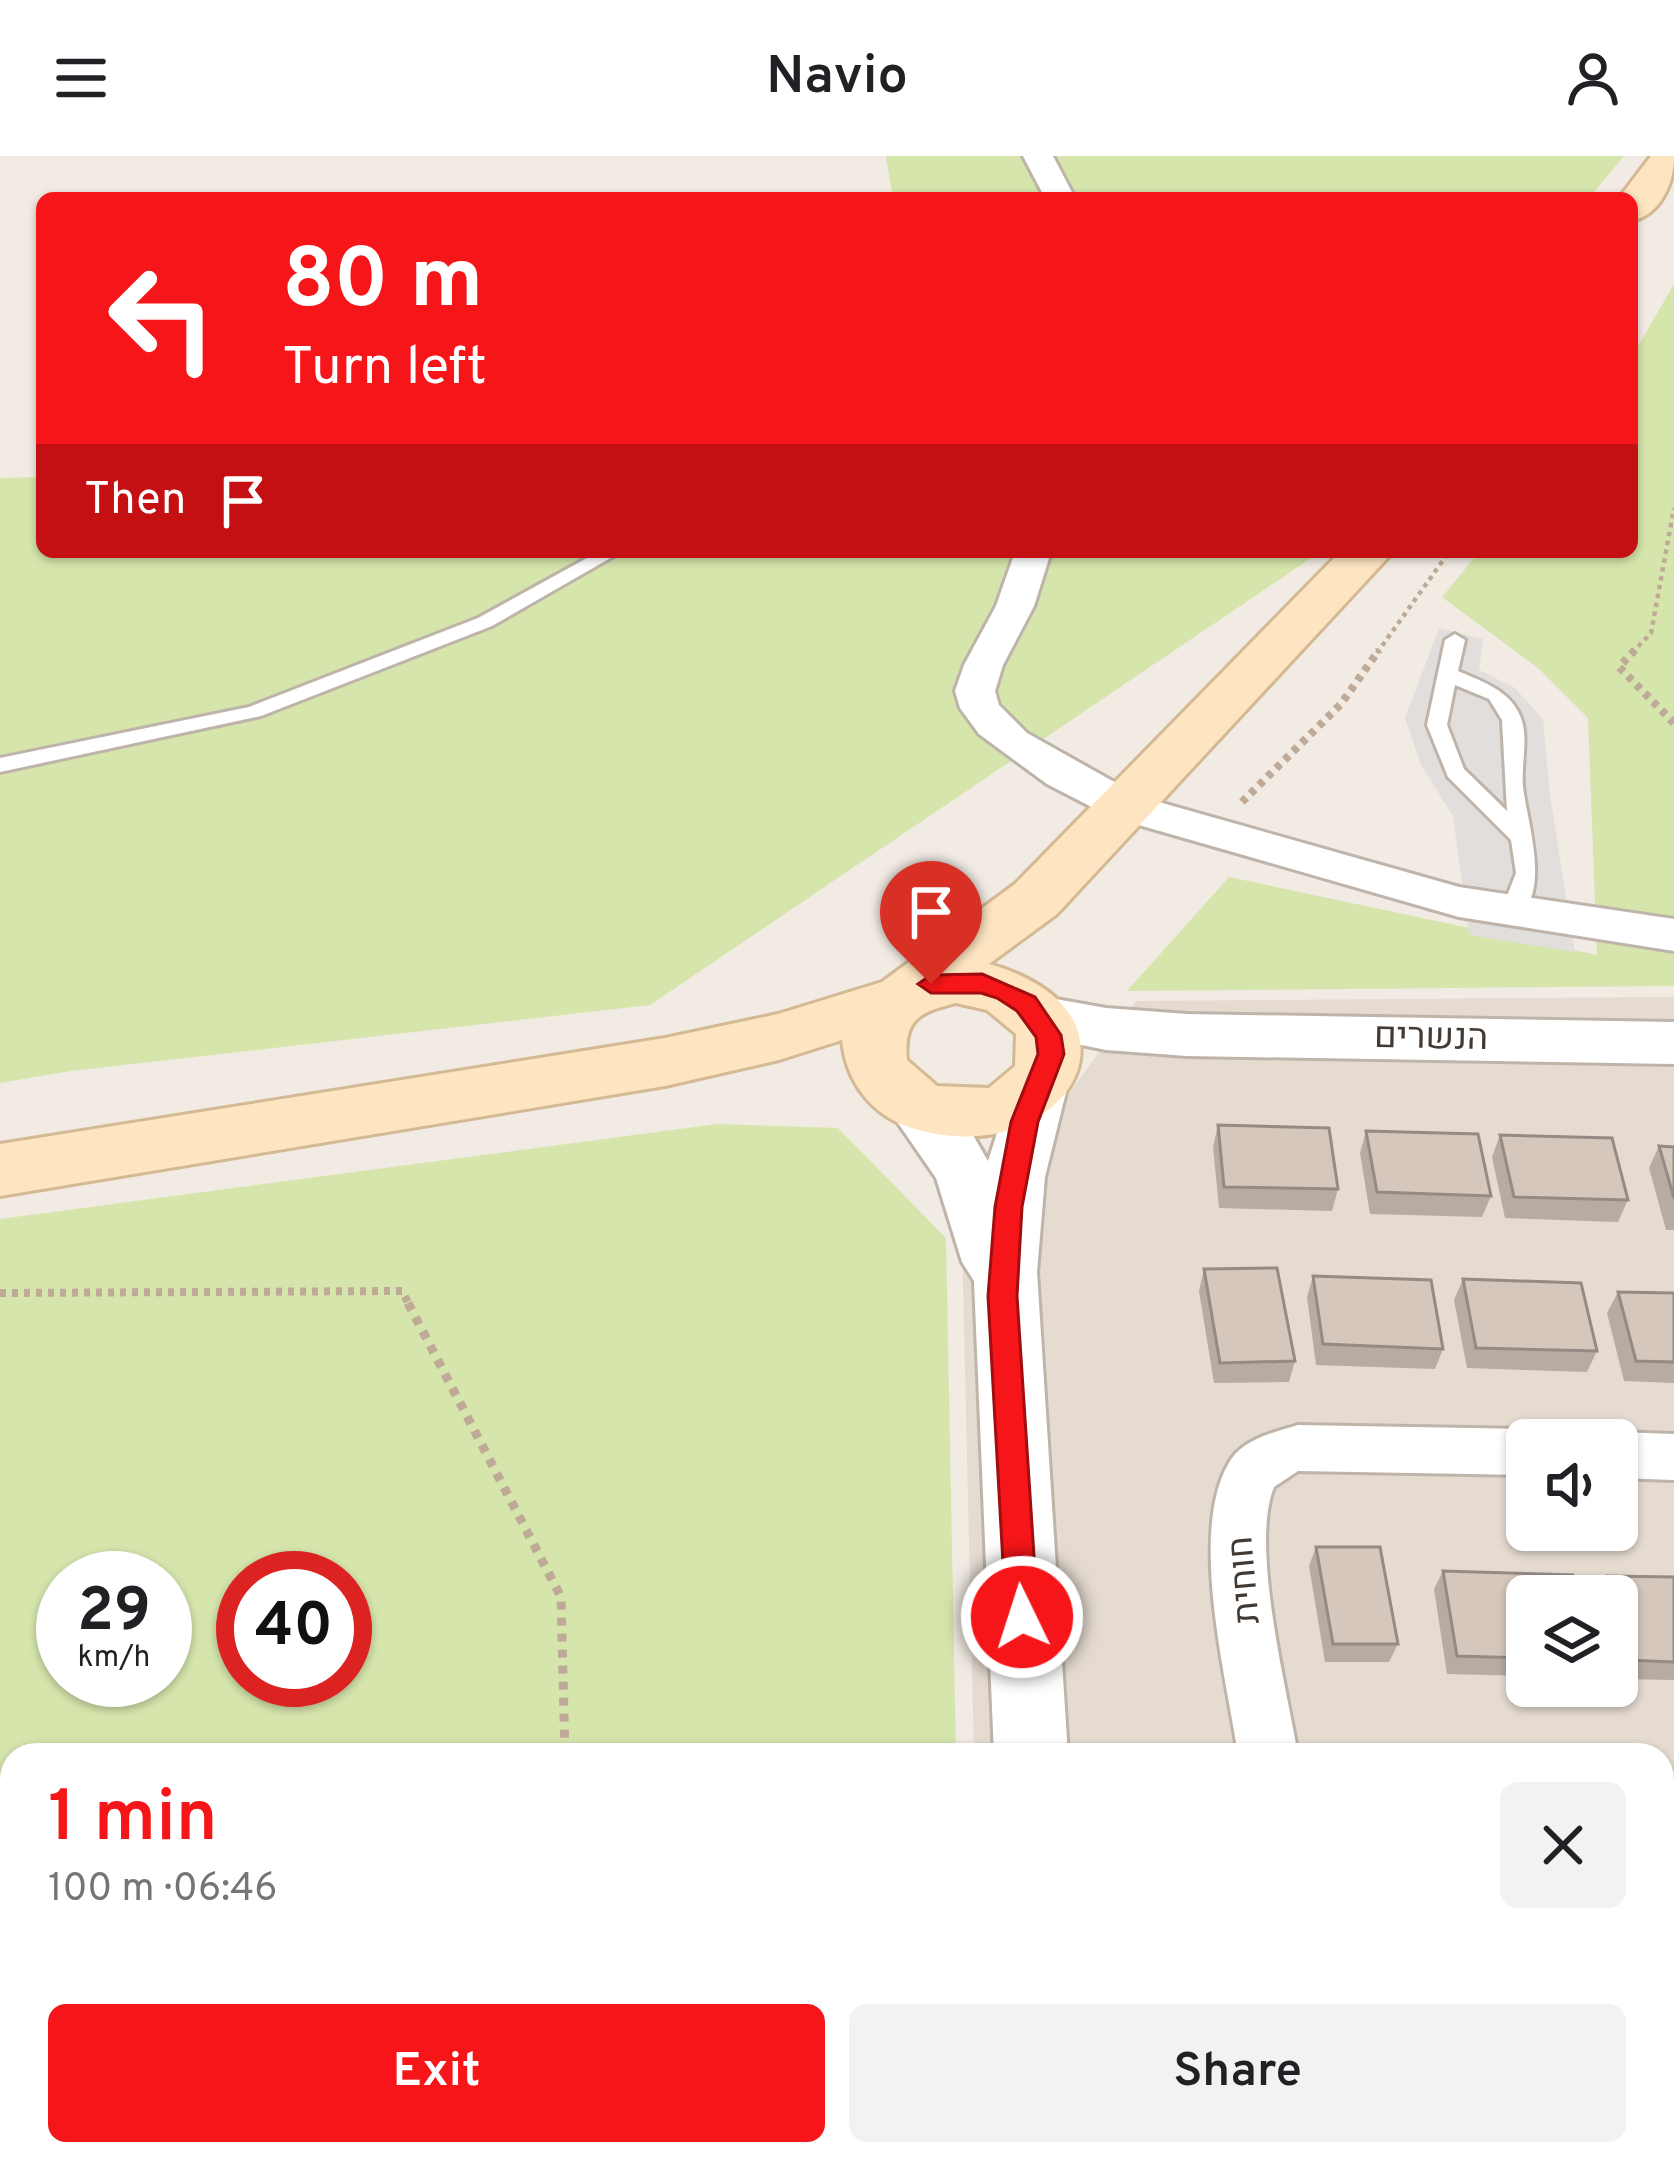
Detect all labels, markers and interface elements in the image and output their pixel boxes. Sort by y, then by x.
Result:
text: Navio [766,44,908,113]
icon: menu [48,45,114,111]
icon: person [1560,45,1626,111]
text: 80 m [282,231,483,337]
icon: left [84,240,240,396]
text: Turn left [282,335,487,404]
icon: arrive [210,468,276,534]
text: Then [84,473,186,530]
pin [880,861,982,984]
icon: arrive [898,879,964,945]
street label: הנשרים [1374,1015,1488,1063]
map controls [1506,1419,1638,1707]
button: sound [1506,1419,1638,1551]
street label: חוחית [1219,1534,1273,1626]
speed limit sign: 40 [216,1551,372,1707]
position arrow [959,1554,1085,1680]
button: layers [1506,1575,1638,1707]
text: 29 [77,1576,151,1652]
text: km/h [78,1640,150,1677]
text: 1 min [48,1775,218,1867]
button: close [1500,1782,1626,1908]
text: 100 m · 06:46 [48,1866,277,1915]
button: Exit [48,2004,825,2142]
button: Share [849,2004,1626,2142]

